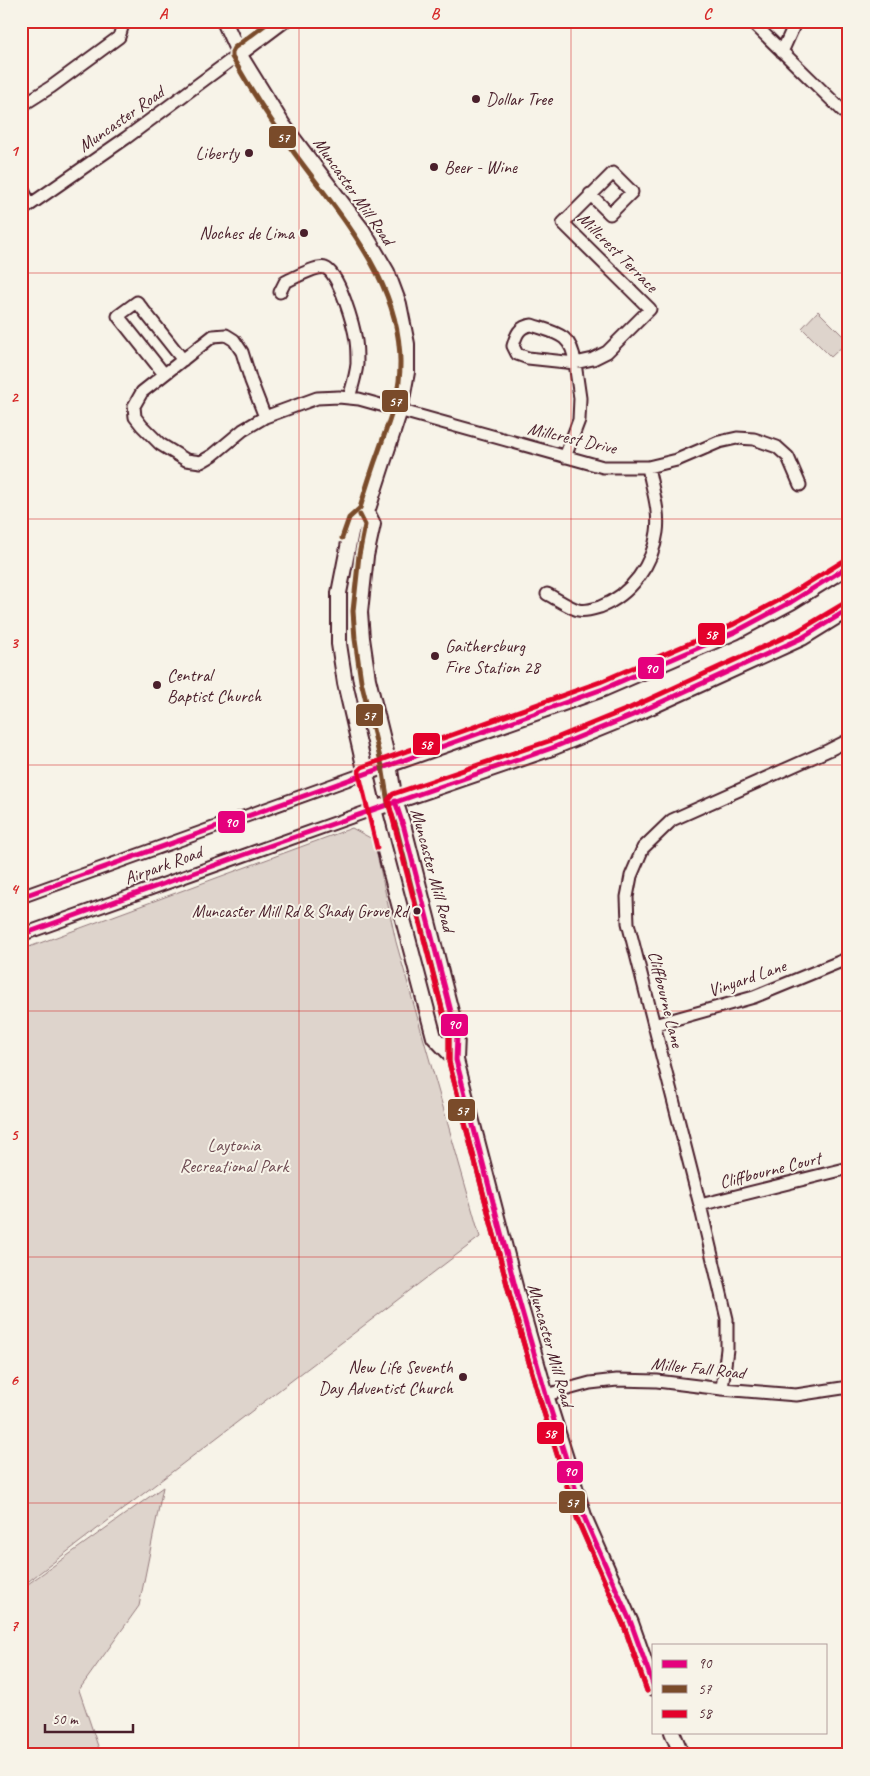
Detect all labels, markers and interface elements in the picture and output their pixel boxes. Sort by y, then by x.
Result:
text: A [159,4,169,24]
text: B [431,4,441,24]
text: C [703,4,713,24]
street label: Muncaster Road [74,80,171,157]
place label: Dollar Tree [486,88,553,110]
marker: Dollar Tree [470,93,482,105]
line badge: 57 [268,125,297,149]
text: 57 [277,129,291,146]
street label: Muncaster Mill Road [309,133,401,252]
text: 1 [10,141,19,161]
place label: Liberty [196,142,241,164]
marker: Liberty [243,147,255,159]
place label: Beer - Wine [444,156,518,178]
marker: Beer - Wine [428,161,440,173]
street label: Millcrest Terrace [573,207,664,298]
place label: Noches de Lima [199,222,296,244]
marker: Noches de Lima [298,227,310,239]
text: 2 [10,387,19,407]
line badge: 57 [381,389,409,413]
text: 57 [389,393,403,410]
street label: Millcrest Drive [526,417,620,459]
line badge: 58 [697,622,726,646]
text: 58 [705,626,719,643]
text: 3 [10,633,19,653]
place label: Gaithersburg Fire Station 28 [445,635,542,678]
marker: Gaithersburg Fire Station 28 [429,650,441,662]
line badge: 90 [637,656,665,680]
text: 90 [645,660,659,677]
place label: Central Baptist Church [167,664,262,707]
marker: Central Baptist Church [151,679,163,691]
line badge: 57 [355,703,384,727]
text: 57 [363,707,377,724]
line badge: 58 [412,732,441,756]
text: 58 [420,736,434,753]
street label: Muncaster Mill Road [406,806,461,937]
line badge: 90 [217,810,246,834]
text: 90 [225,814,239,831]
street label: Airpark Road [121,840,208,889]
text: 4 [10,879,19,899]
place label: Muncaster Mill Rd & Shady Grove Rd [192,901,410,922]
marker: Muncaster Mill Rd & Shady Grove Rd [412,906,422,916]
street label: Cliffbourne Lane [643,949,689,1051]
street label: Vinyard Lane [705,954,790,1002]
line badge: 90 [440,1013,469,1037]
text: 90 [448,1016,462,1033]
line badge: 57 [447,1098,476,1122]
text: 57 [456,1102,470,1119]
text: 5 [11,1125,20,1145]
park label: Laytonia Recreational Park [180,1134,290,1177]
street label: Cliffbourne Court [717,1146,826,1193]
street label: Muncaster Mill Road [523,1281,580,1412]
street label: Miller Fall Road [650,1352,749,1384]
place label: New Life Seventh Day Adventist Church [318,1356,454,1399]
text: 6 [10,1370,19,1390]
marker: New Life Seventh Day Adventist Church [457,1371,469,1383]
line badge: 58 [536,1421,565,1445]
text: 58 [544,1425,558,1442]
line badge: 90 [556,1460,584,1484]
text: 90 [564,1463,578,1480]
line badge: 57 [558,1490,586,1514]
text: 57 [566,1494,580,1511]
text: 7 [10,1616,19,1636]
legend [652,1644,828,1734]
text: 90 [698,1654,713,1673]
text: 57 [698,1680,713,1699]
scale bar [45,1701,132,1733]
text: 58 [698,1704,713,1723]
text: 50 m [52,1710,79,1729]

